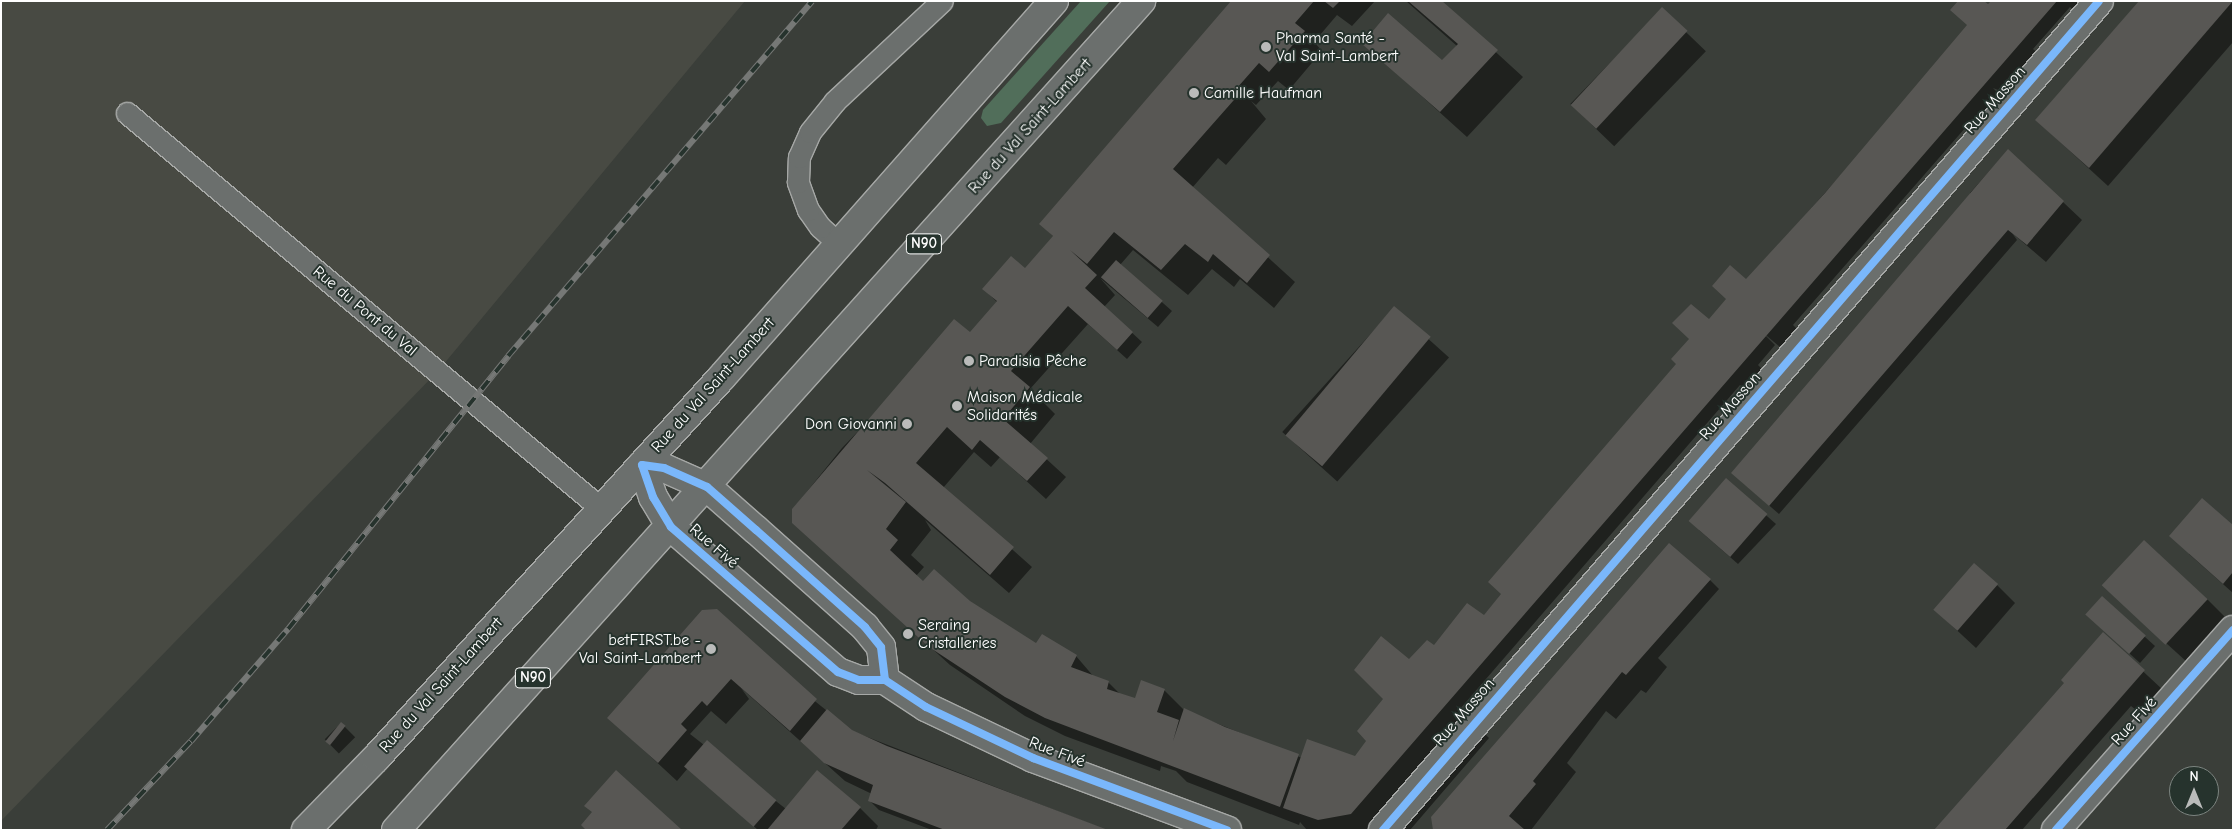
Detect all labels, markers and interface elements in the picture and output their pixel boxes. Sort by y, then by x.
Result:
place label: Pharma Santé - Val Saint-Lambert [1276,28,1398,66]
marker: Pharma Santé - Val Saint-Lambert [1260,41,1272,53]
street label: Rue du Val Saint-Lambert [964,55,1096,197]
street label: Rue Masson [1960,62,2030,138]
place label: Camille Haufman [1204,83,1322,103]
marker: Camille Haufman [1188,87,1200,99]
road number: N90 [905,232,943,256]
street label: Rue du Pont du Val [309,262,421,360]
street label: Rue du Val Saint-Lambert [647,314,779,456]
place label: Paradisia Pêche [979,351,1086,371]
marker: Paradisia Pêche [963,355,975,367]
street label: Rue Masson [1695,368,1765,444]
place label: Maison Médicale Solidarités [967,387,1083,425]
marker: Maison Médicale Solidarités [951,400,963,412]
place label: Don Giovanni [805,414,897,434]
marker: Don Giovanni [901,418,913,430]
street label: Rue Fivé [686,520,742,572]
street label: Rue du Val Saint-Lambert [375,614,507,756]
place label: Seraing Cristalleries [918,615,997,653]
marker: Seraing Cristalleries [902,628,914,640]
place label: betFIRST.be - Val Saint-Lambert [579,630,701,668]
marker: betFIRST.be - Val Saint-Lambert [705,643,717,655]
road number: N90 [514,666,552,690]
street label: Rue Masson [1429,674,1499,750]
street label: Rue Fivé [2107,693,2161,749]
street label: Rue Fivé [1026,733,1088,771]
north arrow [2169,766,2219,816]
text: N [2189,768,2199,785]

